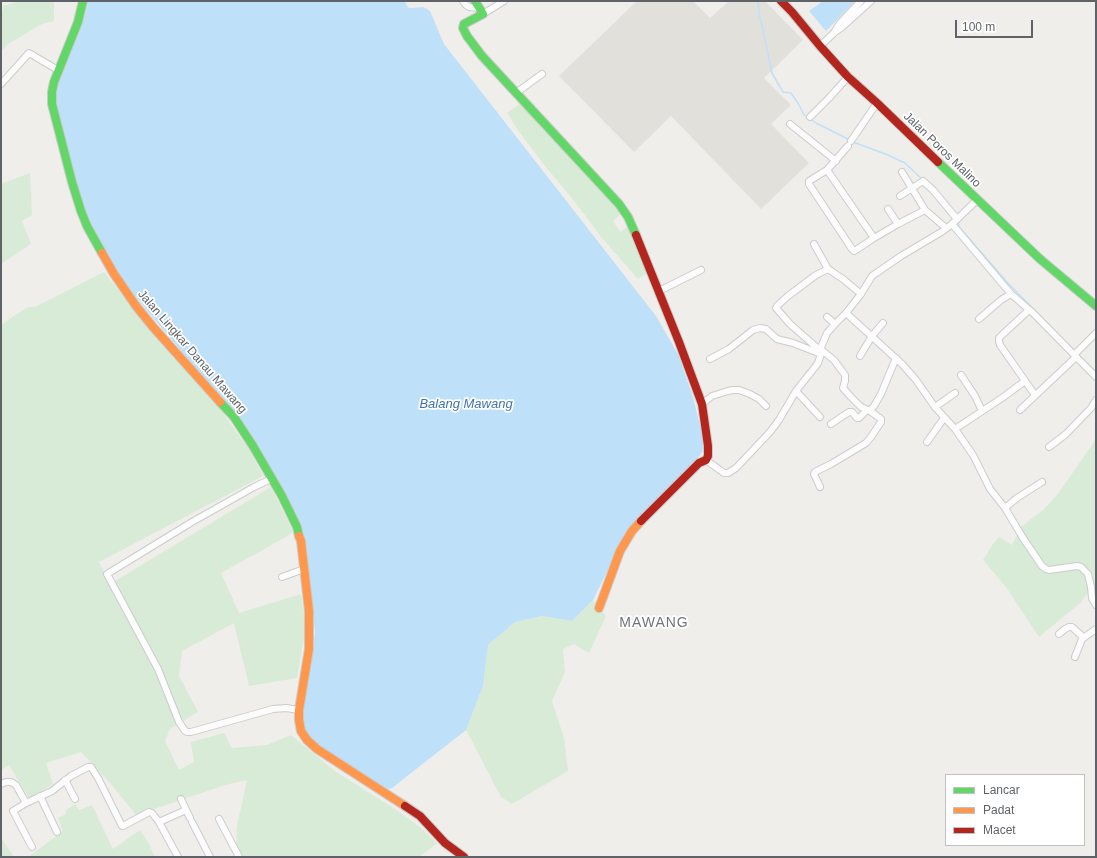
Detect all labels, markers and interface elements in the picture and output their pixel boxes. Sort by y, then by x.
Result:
scale bar [957,12,1035,38]
text: 100 m [962,20,995,34]
street label: Jalan Poros Malino [900,109,984,191]
street label: Jalan Lingkar Danau Mawang [134,287,250,417]
water label: Balang Mawang [419,396,513,412]
district label: MAWANG [619,615,689,631]
legend [945,774,1085,846]
text: Lancar [983,783,1020,797]
text: Padat [983,803,1014,817]
text: Macet [983,823,1016,837]

